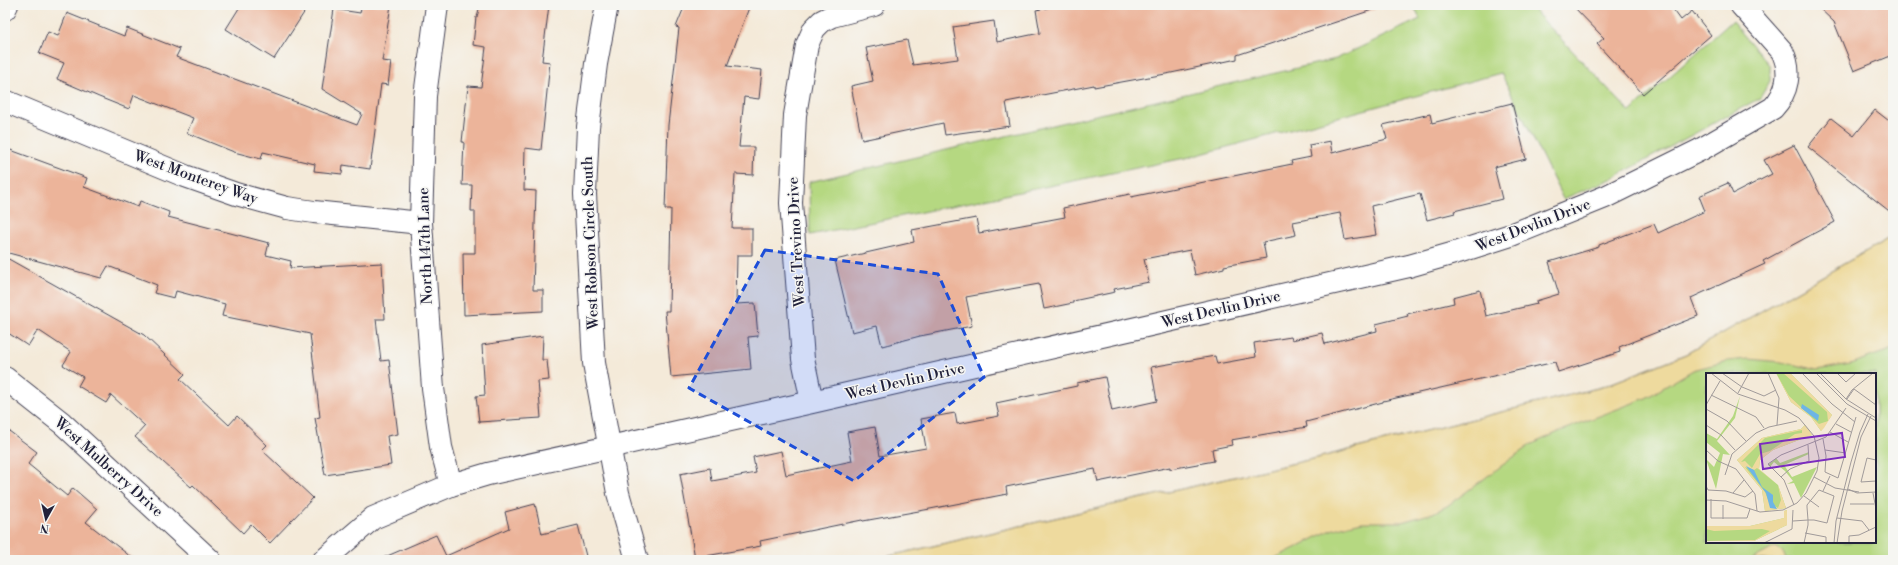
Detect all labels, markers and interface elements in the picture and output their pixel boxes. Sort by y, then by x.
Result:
street label: West Monterey Way [130,146,261,209]
street label: West Robson Circle South [578,156,603,331]
street label: West Trevino Drive [784,176,809,308]
street label: North 147th Lane [414,187,437,305]
street label: West Devlin Drive [1472,195,1593,256]
street label: West Devlin Drive [1159,287,1282,333]
street label: West Devlin Drive [843,359,966,405]
inset map [1706,373,1876,543]
street label: West Mulberry Drive [50,413,167,521]
north arrow [26,499,66,539]
text: N [39,520,50,535]

